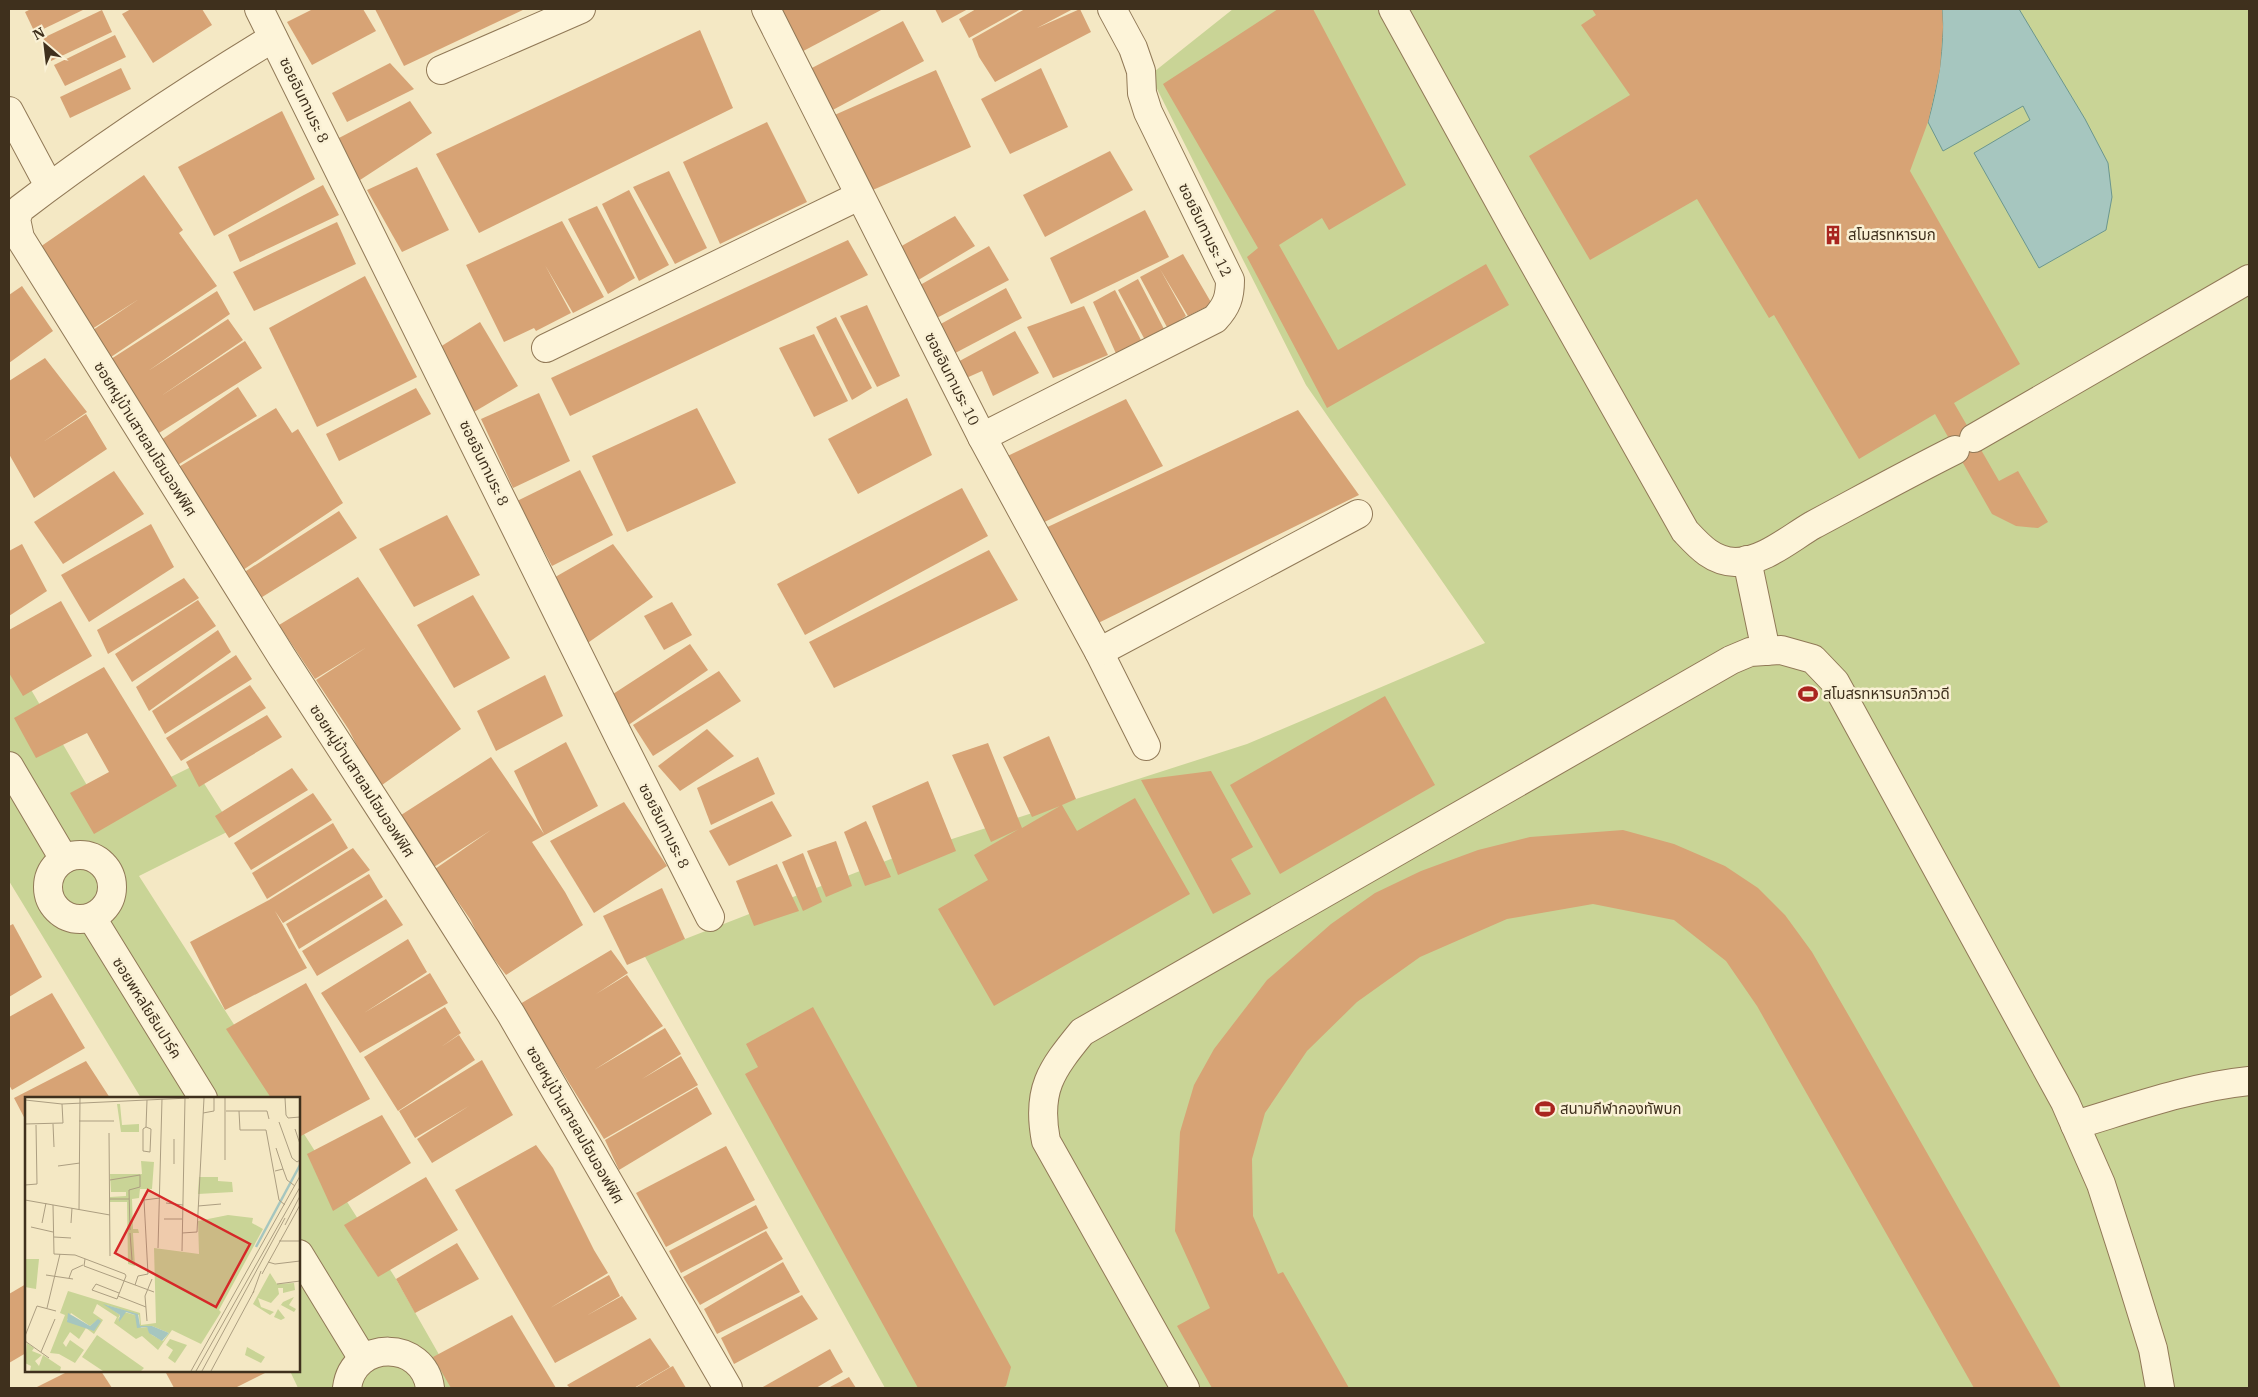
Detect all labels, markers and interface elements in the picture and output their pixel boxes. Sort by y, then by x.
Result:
north arrow [20,20,70,70]
text: N [30,23,48,44]
street label: ซอยอินทามระ 8 [276,54,333,146]
street label: ซอยอินทามระ 12 [1175,180,1236,280]
building icon: สโมสรทหารบก [1822,224,1844,246]
place label: สโมสรทหารบก [1848,225,1936,244]
street label: ซอยอินทามระ 10 [921,329,984,429]
street label: ซอยหมู่บ้านสายลมโฮมออฟฟิศ [90,358,201,520]
street label: ซอยอินทามระ 8 [456,417,513,509]
sports icon: สโมสรทหารบกวิภาวดี [1797,683,1819,705]
place label: สโมสรทหารบกวิภาวดี [1823,684,1950,703]
street label: ซอยหมู่บ้านสายลมโฮมออฟฟิศ [306,701,419,861]
street label: ซอยอินทามระ 8 [635,780,694,872]
street label: ซอยพหลโยธินปาร์ค [109,954,186,1062]
street label: ซอยหมู่บ้านสายลมโฮมออฟฟิศ [523,1043,628,1207]
inset map [25,1097,300,1372]
sports icon: สนามกีฬากองทัพบก [1534,1098,1556,1120]
place label: สนามกีฬากองทัพบก [1560,1099,1681,1118]

